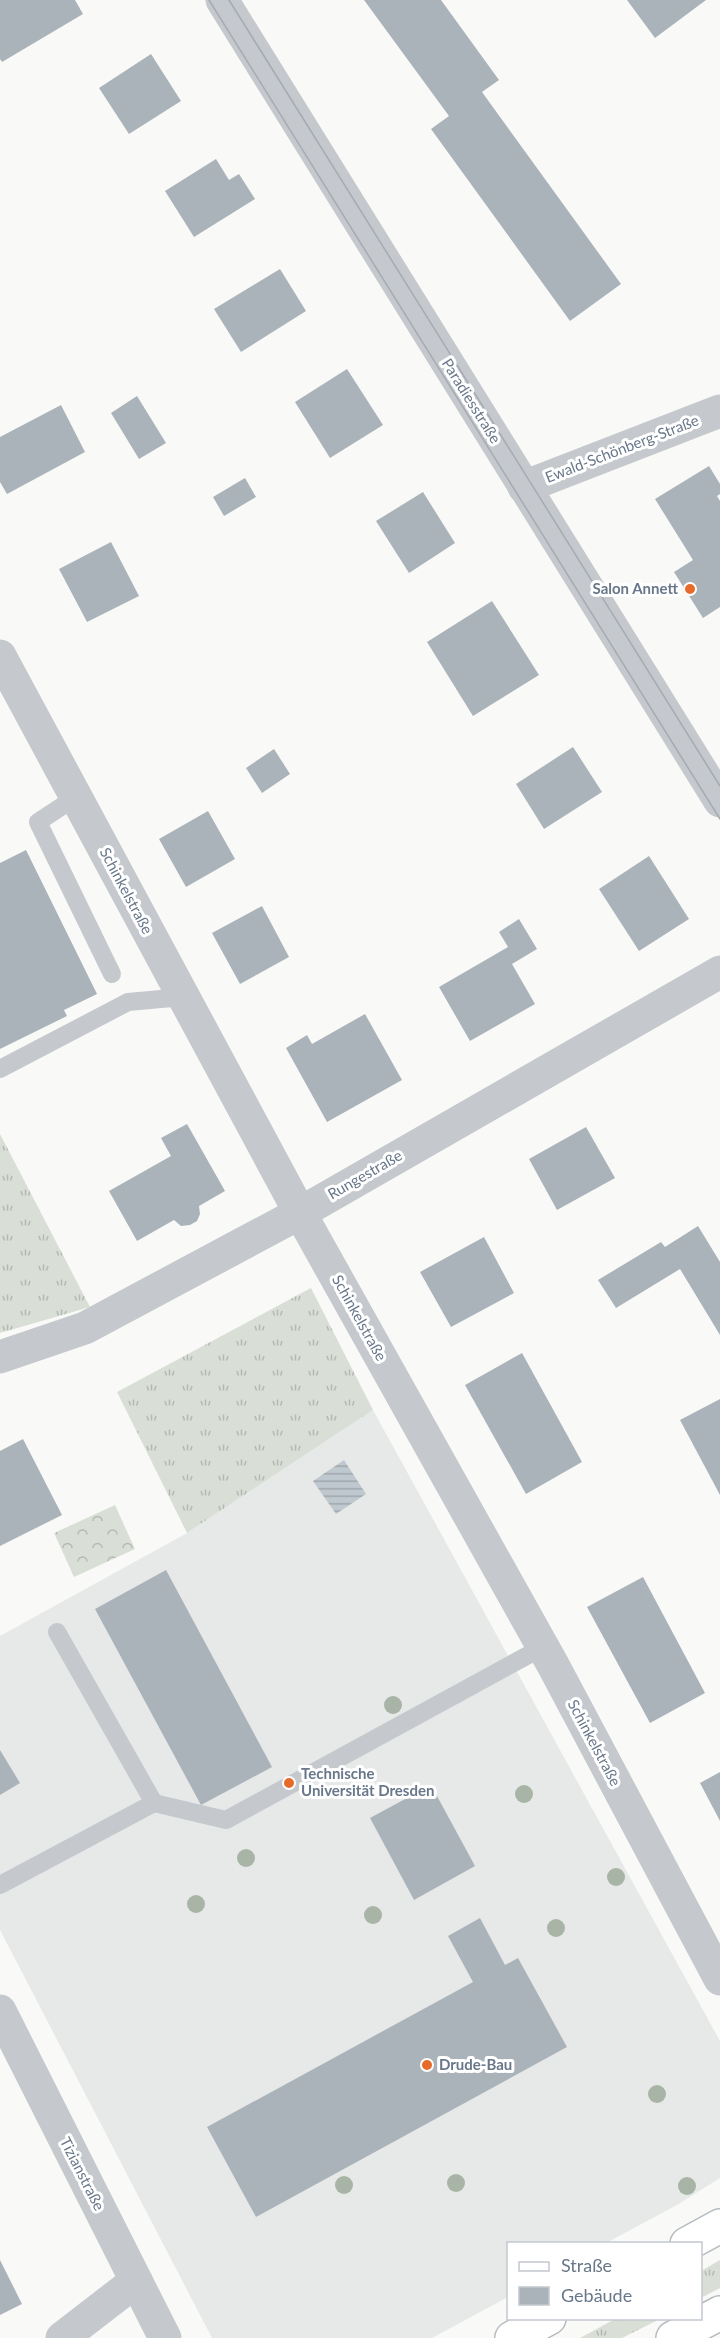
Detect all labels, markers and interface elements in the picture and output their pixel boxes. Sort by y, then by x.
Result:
street label: Paradiesstraße [439,355,505,446]
street label: Ewald-Schönberg-Straße [542,410,701,486]
place label: Salon Annett [593,579,678,597]
marker: Salon Annett [683,582,697,596]
street label: Schinkelstraße [97,844,157,937]
street label: Rungestraße [324,1146,405,1203]
street label: Schinkelstraße [329,1271,391,1364]
street label: Schinkelstraße [565,1696,625,1789]
place label: Technische Universität Dresden [301,1764,434,1799]
marker: Technische Universität Dresden [282,1776,296,1790]
place label: Drude-Bau [439,2055,512,2073]
marker: Drude-Bau [420,2058,434,2072]
street label: Tizianstraße [57,2134,109,2213]
legend [507,2242,702,2320]
text: Straße [561,2254,612,2276]
text: Gebäude [561,2284,632,2306]

